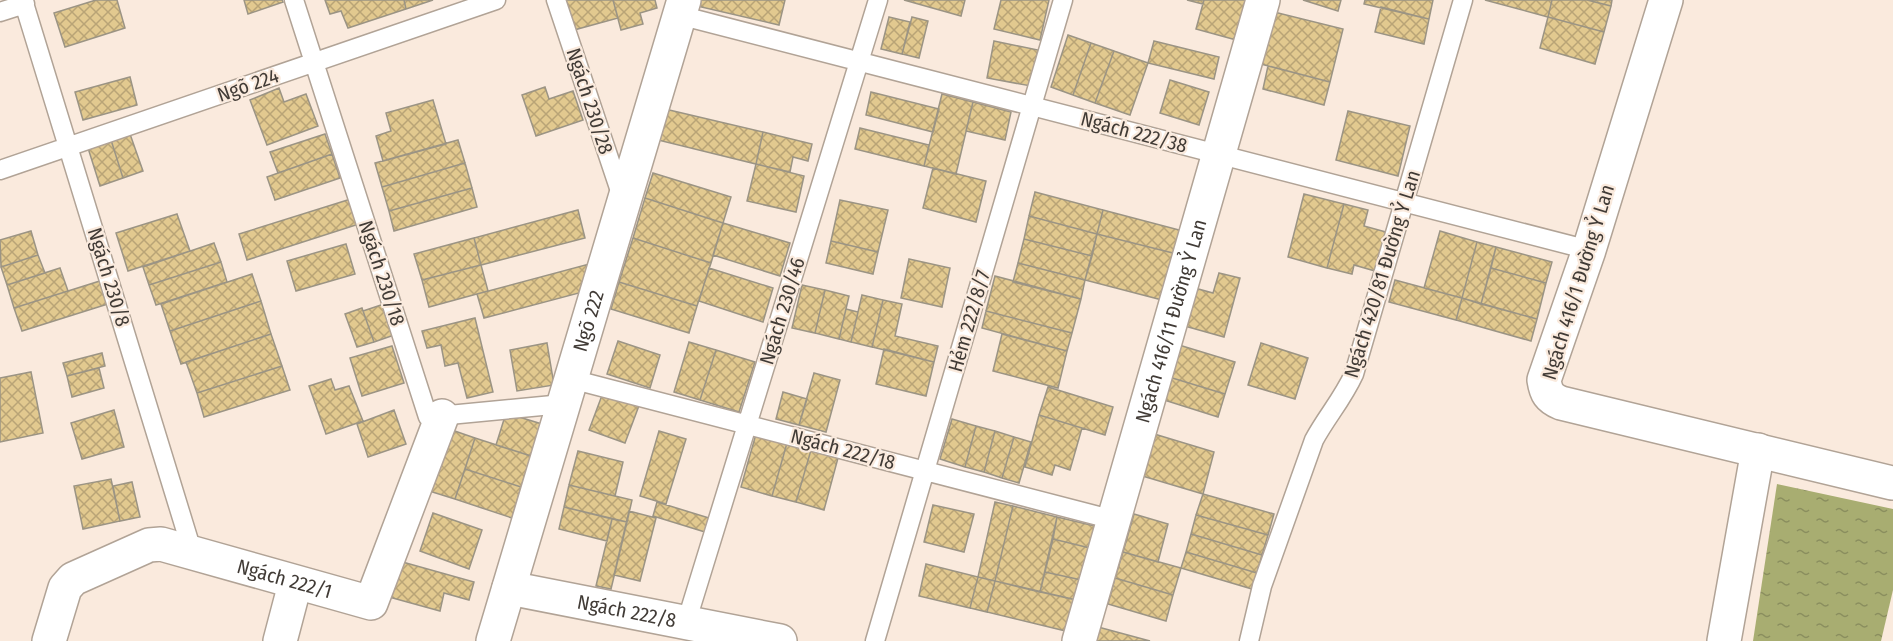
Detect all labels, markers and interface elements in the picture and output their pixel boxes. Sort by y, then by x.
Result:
street label: Ngách 230/28 [562,45,618,157]
street label: Ngõ 224 [214,63,282,107]
street label: Ngách 222/38 [1078,106,1190,158]
street label: Ngách 420/81 Đường Ỷ Lan [1338,167,1425,381]
street label: Ngách 416/1 Đường Ỷ Lan [1536,181,1619,383]
street label: Ngách 416/11 Đường Ỷ Lan [1130,216,1211,426]
street label: Ngách 230/18 [354,217,410,329]
street label: Ngách 230/8 [83,225,135,329]
street label: Ngách 230/46 [754,254,810,368]
street label: Hẻm 222/8/7 [943,267,995,375]
street label: Ngõ 222 [568,287,609,355]
street label: Ngách 222/18 [788,424,898,474]
street label: Ngách 222/1 [234,554,335,603]
street label: Ngách 222/8 [575,590,678,632]

